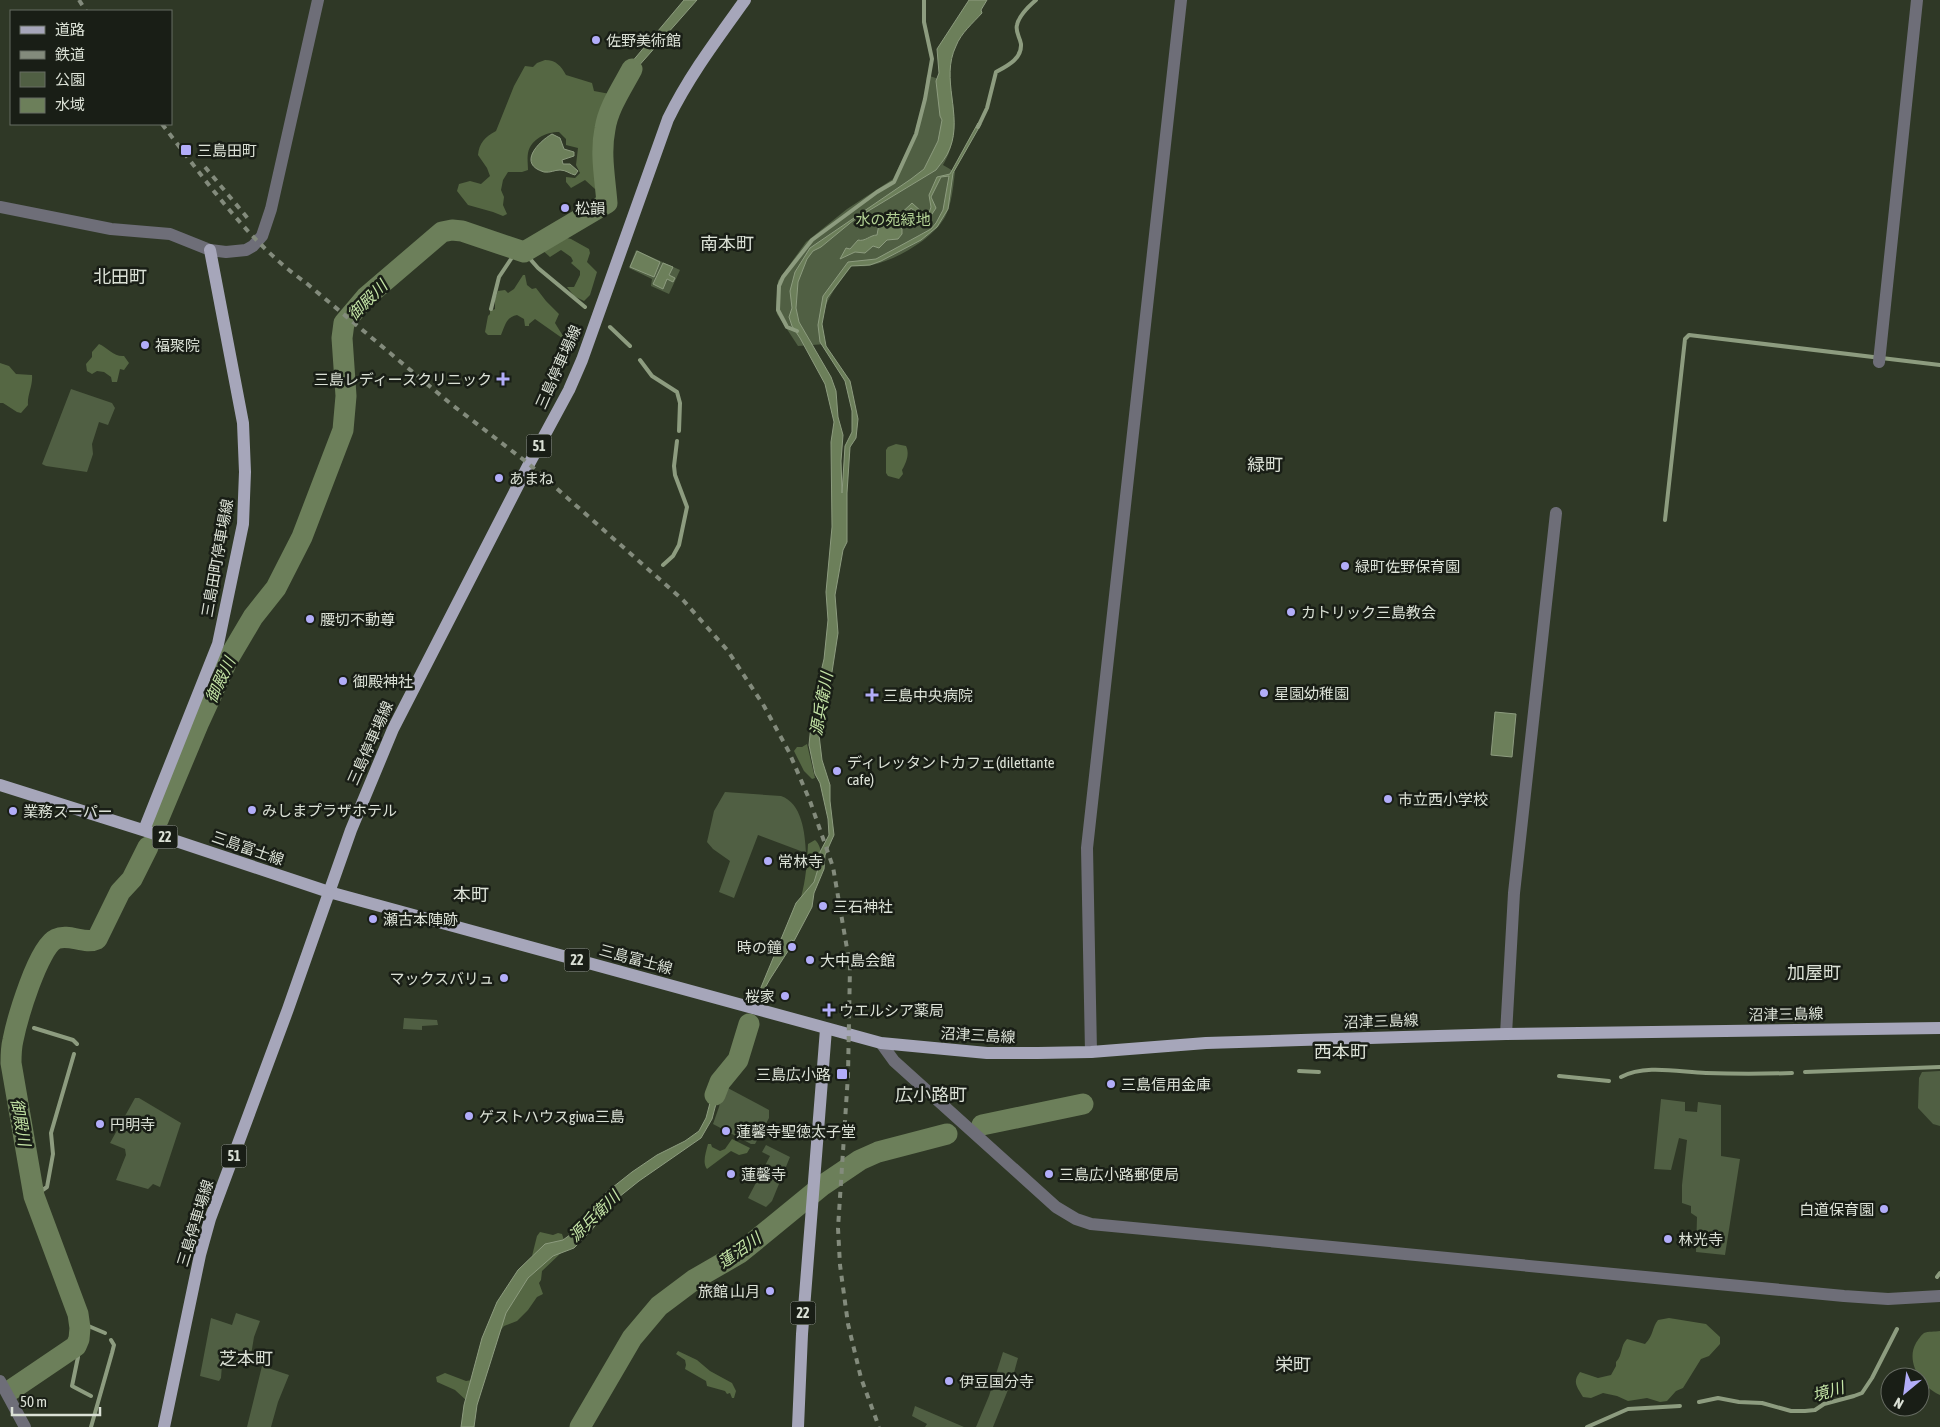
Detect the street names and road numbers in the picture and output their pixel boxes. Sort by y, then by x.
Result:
street label: 三島停車場線 [532,322,584,412]
road number: 51 [526,434,552,458]
street label: 三島田町停車場線 [198,497,236,619]
street label: 三島停車場線 [344,698,396,788]
road number: 22 [152,826,178,849]
street label: 三島富士線 [210,828,286,868]
street label: 三島富士線 [598,941,674,977]
road number: 22 [564,948,590,972]
street label: 沼津三島線 [1748,1005,1824,1023]
street label: 沼津三島線 [1343,1011,1419,1031]
street label: 沼津三島線 [940,1025,1016,1045]
road number: 51 [222,1144,246,1168]
street label: 三島停車場線 [174,1177,216,1269]
road number: 22 [790,1302,816,1325]

